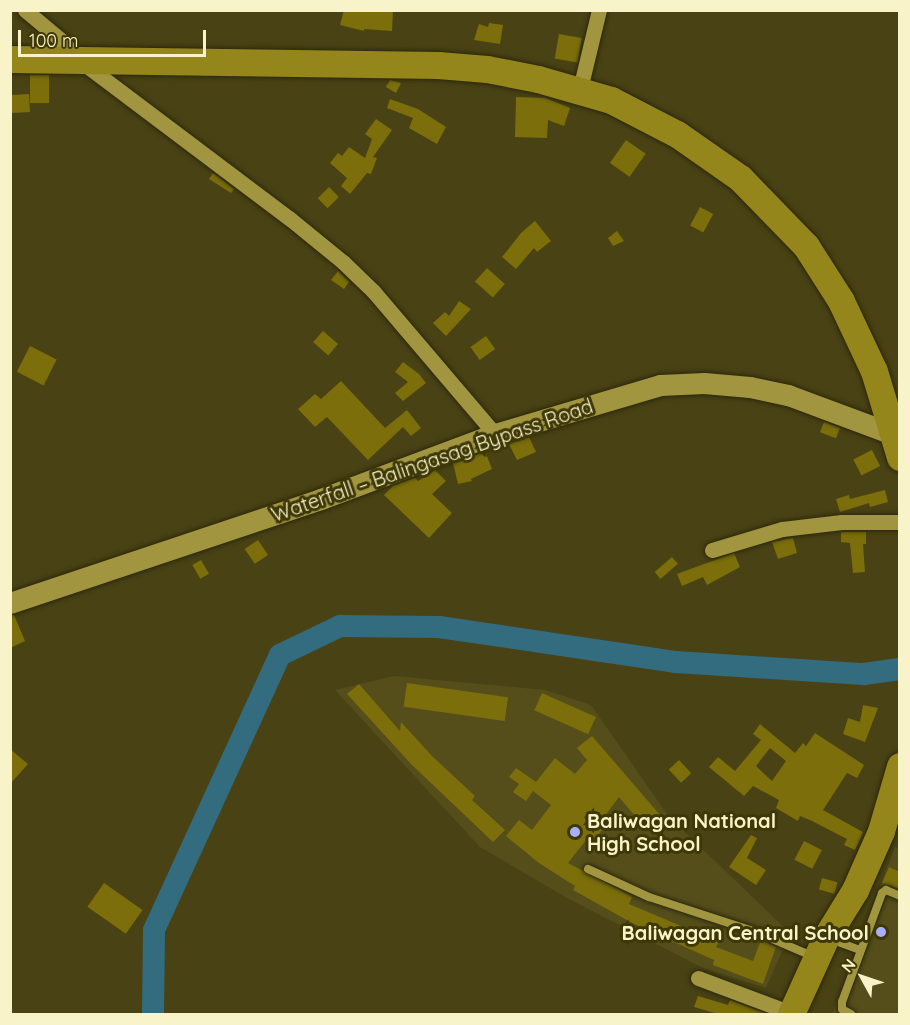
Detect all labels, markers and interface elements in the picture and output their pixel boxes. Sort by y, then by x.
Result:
scale bar [21,18,208,56]
text: 100 m [29,29,78,52]
street label: Waterfall ‒ Balingasag Bypass Road [268,394,596,526]
place label: Baliwagan National High School [587,808,776,855]
marker: Baliwagan National High School [568,825,582,839]
place label: Baliwagan Central School [622,920,869,944]
marker: Baliwagan Central School [874,925,888,939]
north arrow [832,947,892,1007]
text: N [837,955,860,976]

